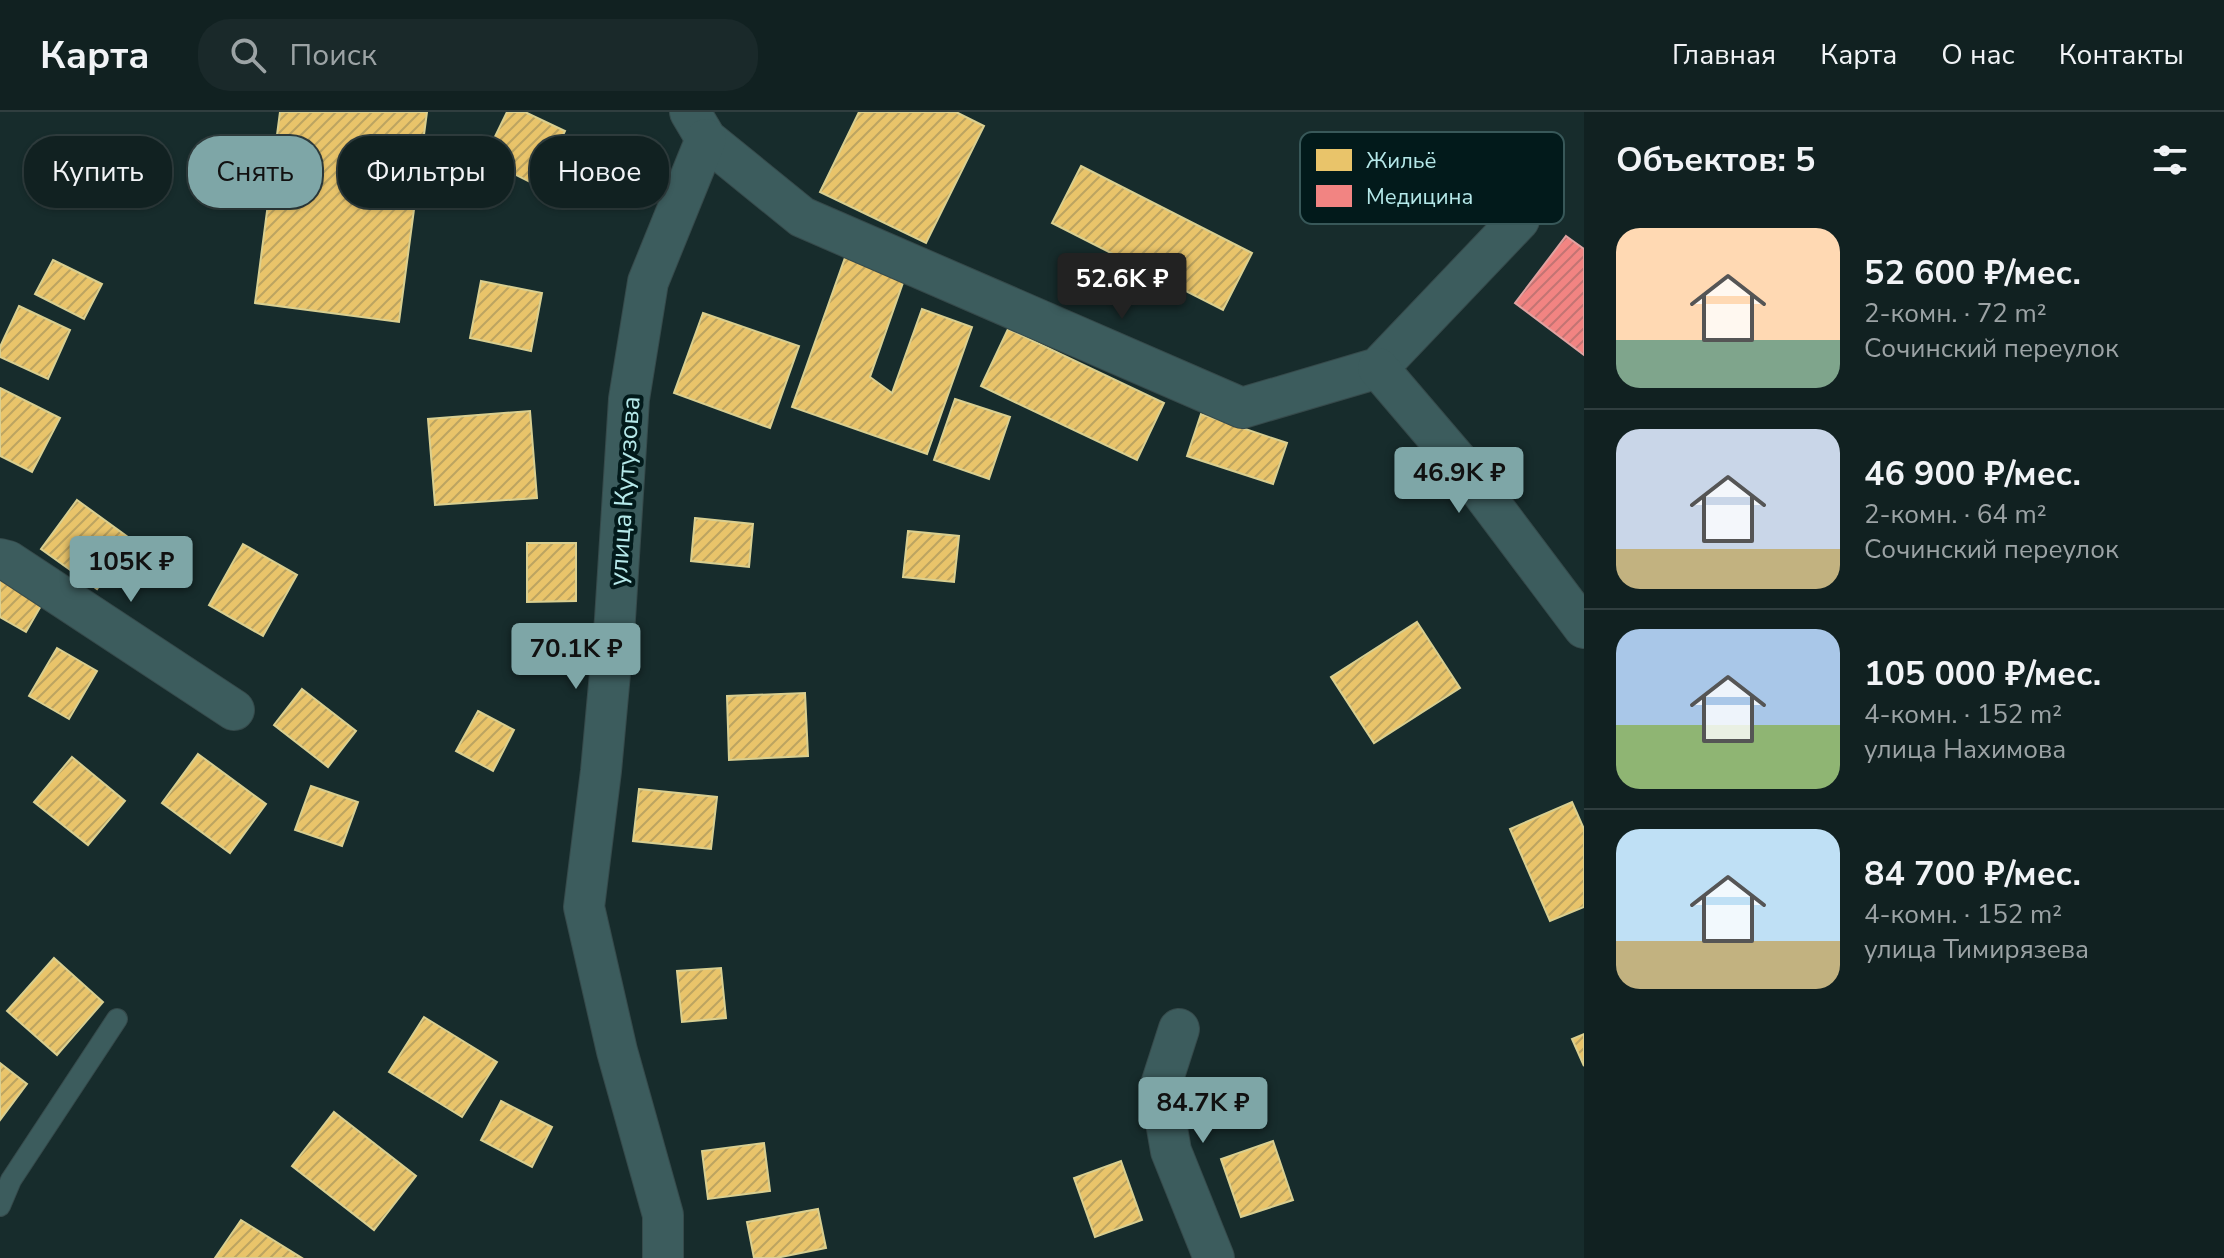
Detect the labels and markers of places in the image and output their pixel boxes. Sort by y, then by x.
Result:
pin: 52.6K ₽ [1048,253,1196,321]
pin: 46.9K ₽ [1385,447,1533,515]
pin: 105K ₽ [66,536,196,604]
pin: 70.1K ₽ [502,623,650,691]
pin: 84.7K ₽ [1129,1077,1277,1145]

